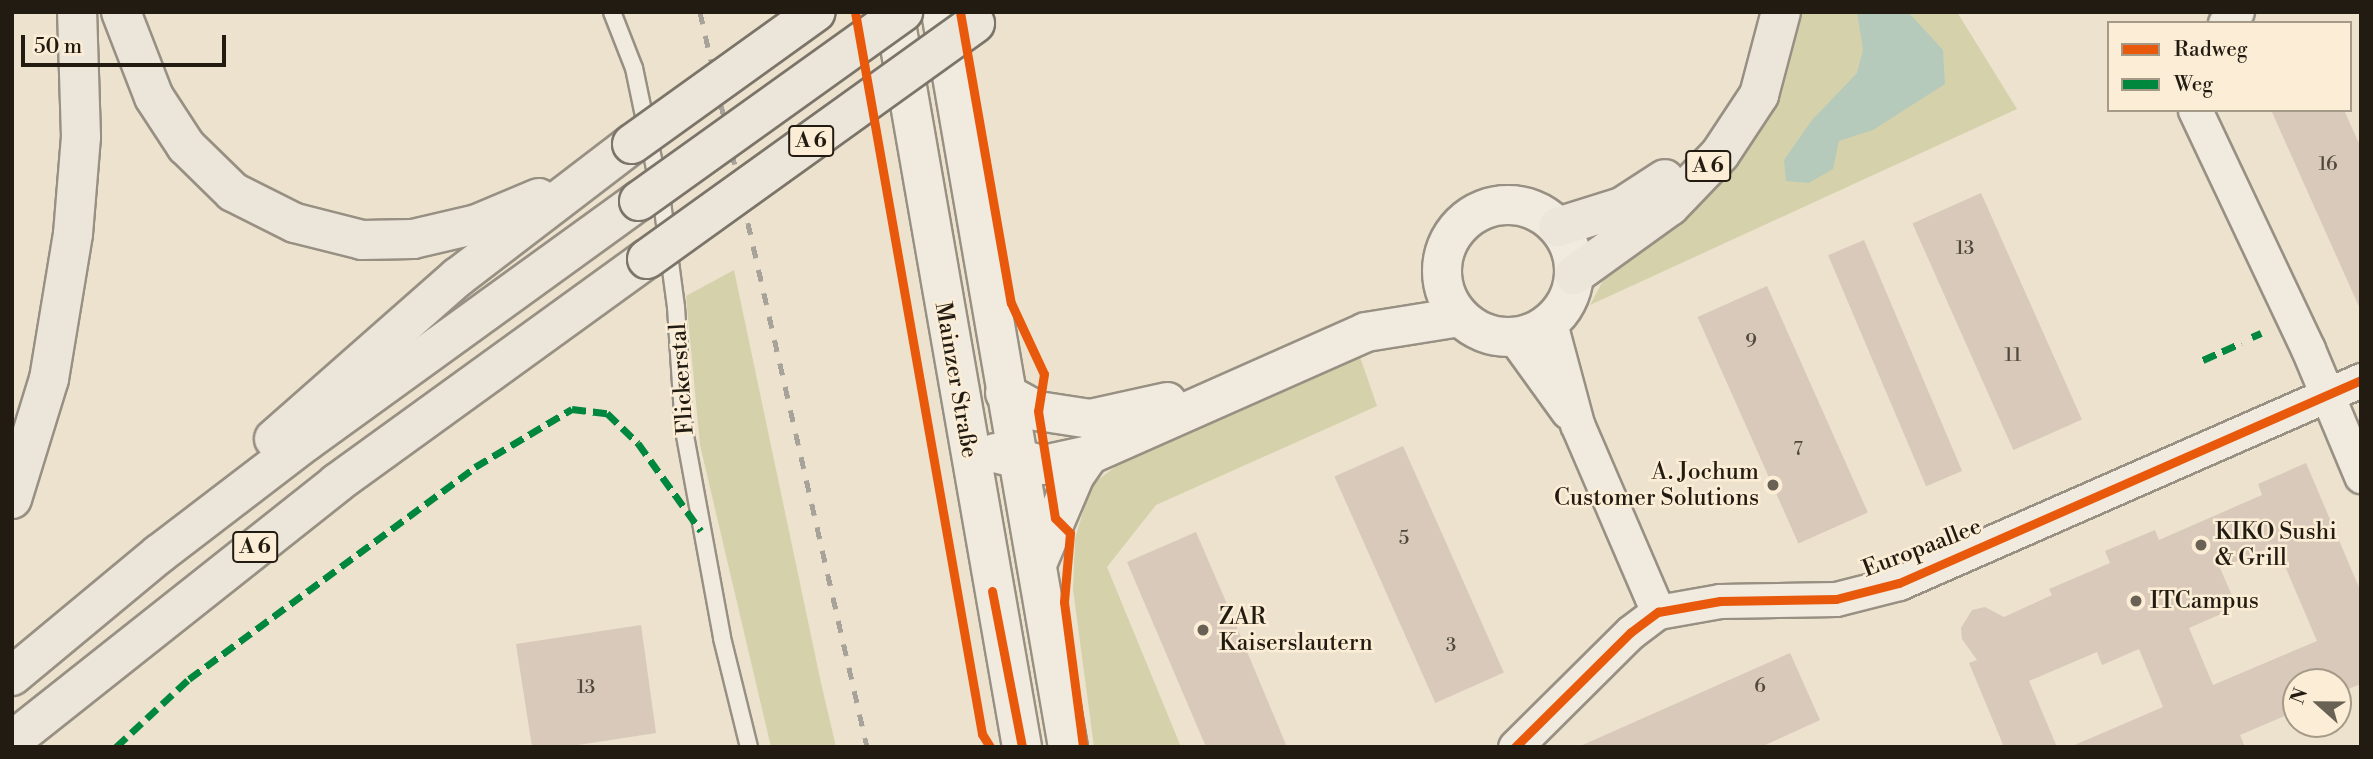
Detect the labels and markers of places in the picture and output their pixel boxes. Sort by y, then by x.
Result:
place label: A. Jochum Customer Solutions [1554,458,1759,512]
marker: A. Jochum Customer Solutions [1765,477,1781,493]
place label: KIKO Sushi & Grill [2215,518,2337,572]
marker: KIKO Sushi & Grill [2193,537,2209,553]
place label: ITCampus [2150,587,2259,615]
marker: ITCampus [2128,593,2144,609]
place label: ZAR Kaiserslautern [1219,603,1373,657]
marker: ZAR Kaiserslautern [1193,620,1213,640]

